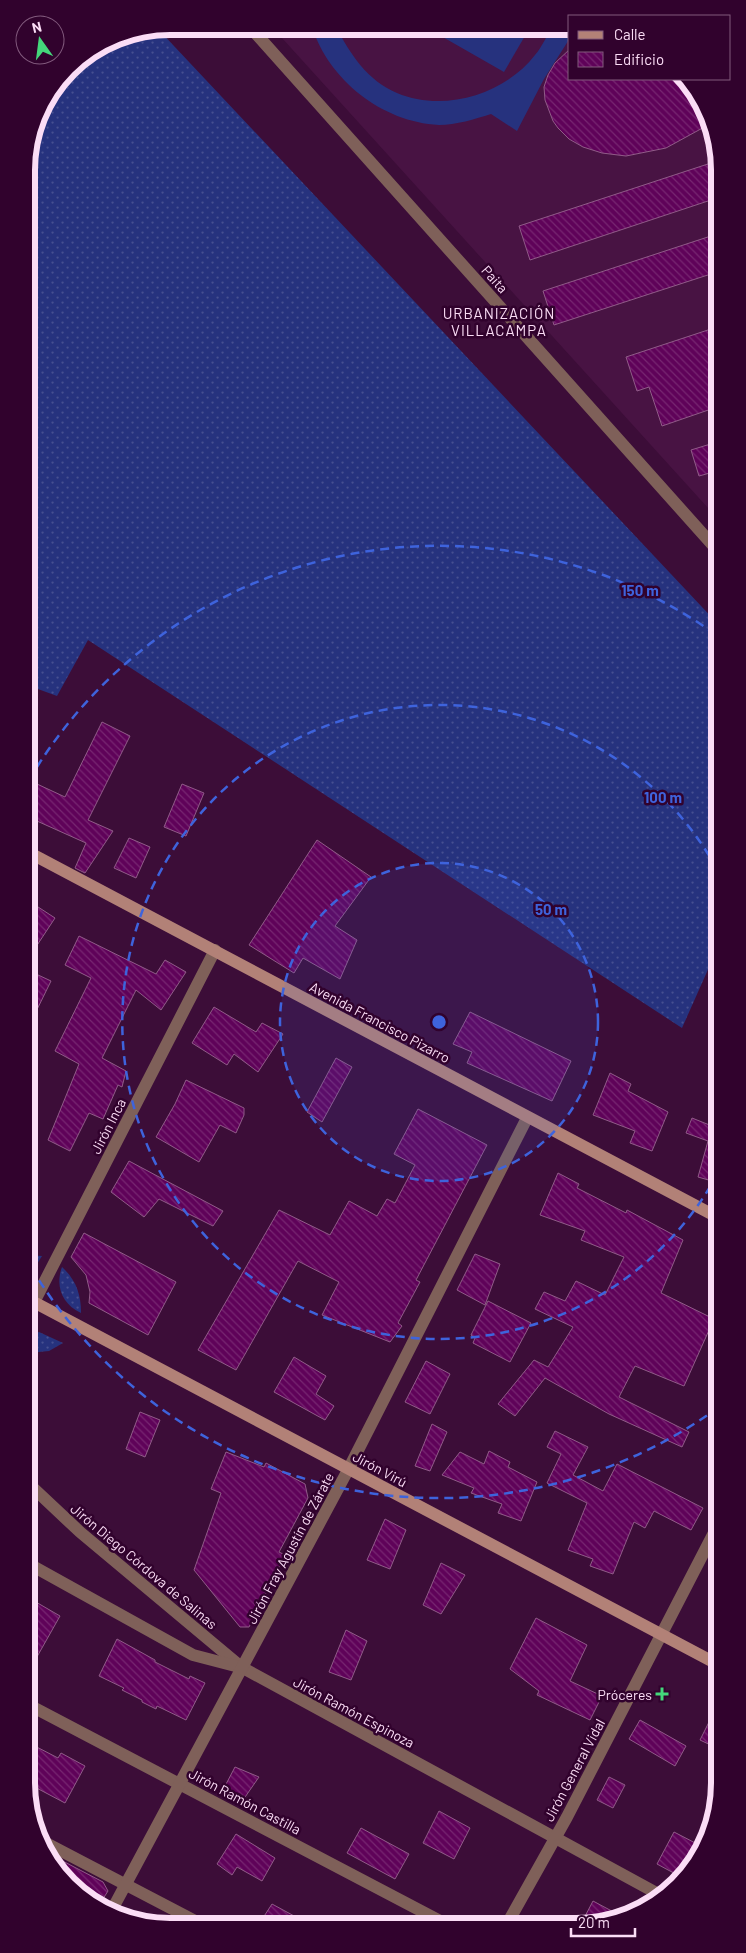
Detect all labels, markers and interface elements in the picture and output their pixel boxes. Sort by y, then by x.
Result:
north arrow [15,15,65,65]
legend [568,15,731,80]
text: N [30,18,43,36]
text: Calle [614,25,646,43]
text: Edificio [614,50,664,68]
street label: Paita [478,262,512,296]
district label: URBANIZACIÓN VILLACAMPA [443,304,555,339]
text: 150 m [621,581,659,599]
text: 100 m [644,788,682,806]
text: 50 m [535,900,567,918]
street label: Avenida Francisco Pizarro [307,978,453,1066]
centre of rings [430,1013,448,1031]
street label: Jirón Inca [87,1095,129,1157]
street label: Jirón Virú [350,1448,410,1490]
street label: Jirón Fray Agustín de Zárate [243,1469,337,1627]
street label: Jirón Diego Córdova de Salinas [67,1500,221,1632]
street label: Jirón Ramón Espinoza [291,1673,417,1751]
place label: Próceres [597,1686,652,1703]
marker: Próceres [656,1688,668,1700]
street label: Jirón General Vidal [540,1716,608,1824]
street label: Jirón Ramón Castilla [186,1764,304,1838]
scale bar [571,1906,635,1938]
text: 20 m [578,1913,610,1931]

